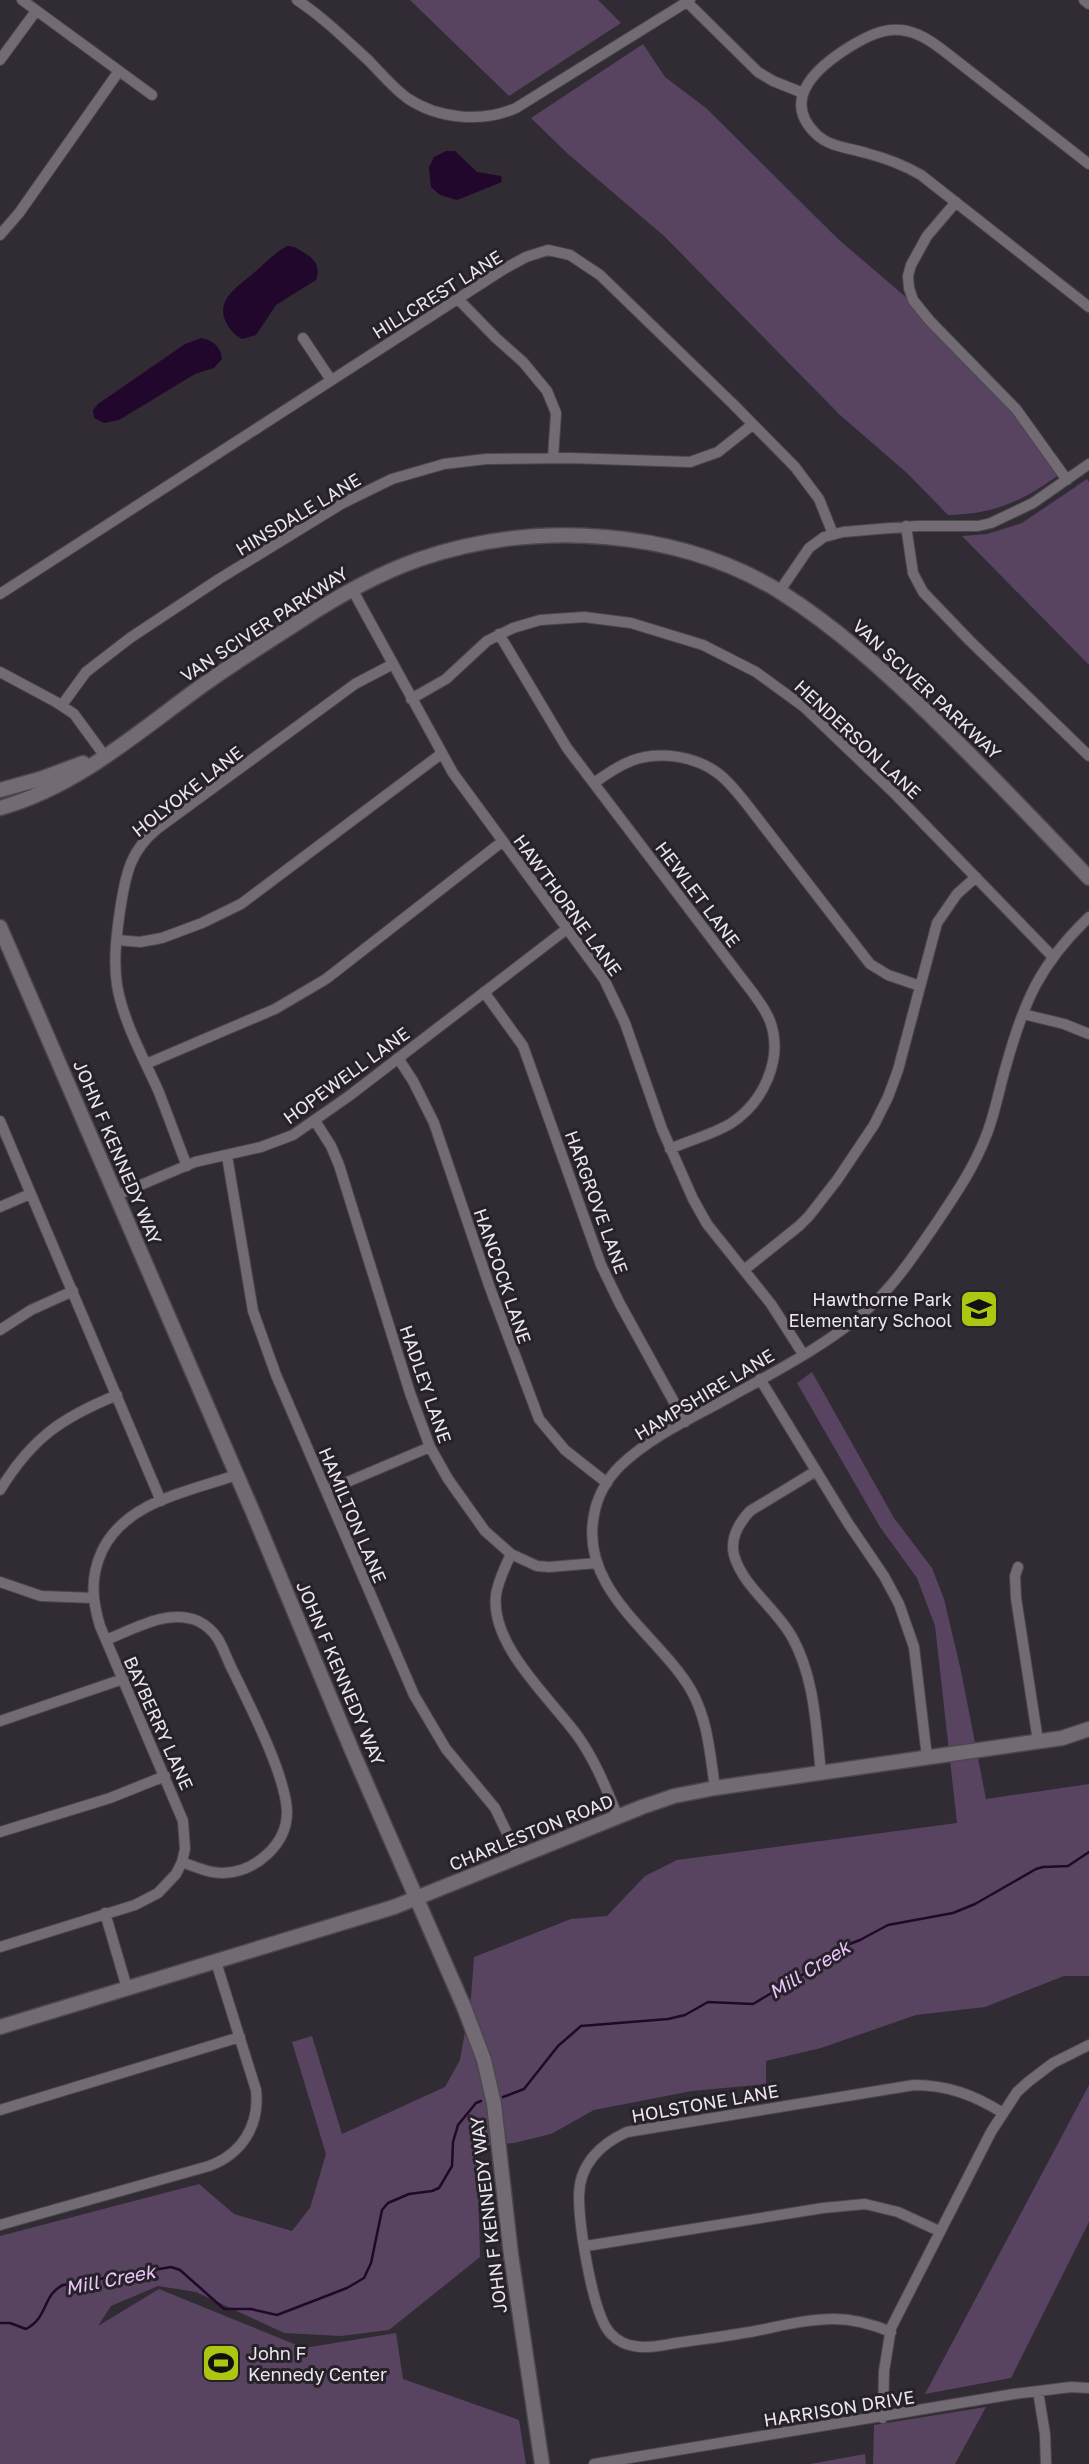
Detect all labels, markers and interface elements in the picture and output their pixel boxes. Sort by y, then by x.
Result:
street label: HILLCREST LANE [368,245,506,343]
street label: HINSDALE LANE [231,468,365,560]
street label: VAN SCIVER PARKWAY [176,561,352,686]
street label: VAN SCIVER PARKWAY [848,614,1006,764]
street label: HENDERSON LANE [790,675,926,803]
street label: HOLYOKE LANE [127,741,247,841]
street label: HAWTHORNE LANE [509,830,627,980]
street label: HEWLET LANE [651,837,745,951]
street label: HOPEWELL LANE [279,1022,413,1128]
street label: JOHN F KENNEDY WAY [69,1056,167,1248]
street label: HARGROVE LANE [561,1127,633,1277]
street label: HANCOCK LANE [470,1205,536,1347]
place label: Hawthorne Park Elementary School [788,1288,952,1331]
school or university icon: Hawthorne Park Elementary School [958,1288,1000,1330]
street label: HADLEY LANE [396,1322,456,1446]
street label: HAMPSHIRE LANE [630,1344,778,1444]
street label: HAMILTON LANE [314,1444,392,1586]
street label: JOHN F KENNEDY WAY [292,1577,390,1769]
street label: BAYBERRY LANE [120,1653,198,1793]
street label: CHARLESTON ROAD [446,1789,616,1875]
water label: Mill Creek [764,1934,856,2003]
street label: HOLSTONE LANE [630,2079,780,2127]
street label: JOHN F KENNEDY WAY [465,2115,511,2315]
water label: Mill Creek [63,2259,159,2299]
sports icon: John F Kennedy Center [200,2342,242,2384]
place label: John F Kennedy Center [248,2342,387,2385]
street label: HARRISON DRIVE [762,2385,916,2431]

